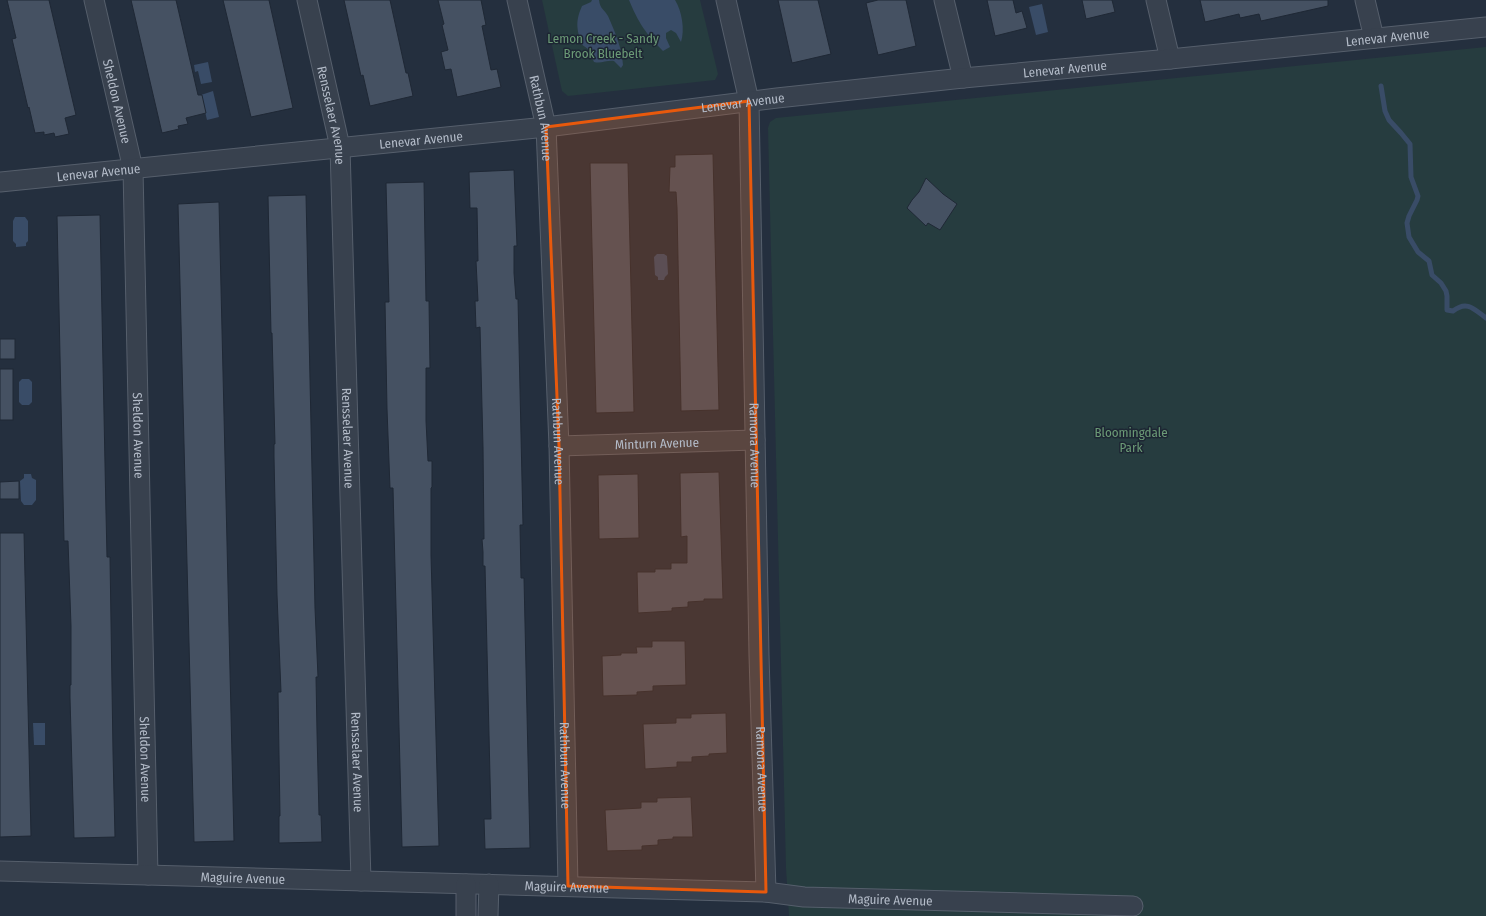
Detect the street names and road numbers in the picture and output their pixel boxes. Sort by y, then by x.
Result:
street label: Lenevar Avenue [1345,25,1430,49]
street label: Lenevar Avenue [1022,57,1107,80]
street label: Sheldon Avenue [100,58,134,145]
street label: Rensselaer Avenue [315,64,348,165]
street label: Rathbun Avenue [527,74,555,162]
street label: Lenevar Avenue [700,90,785,115]
street label: Lenevar Avenue [378,128,463,151]
street label: Lenevar Avenue [56,160,141,184]
street label: Rensselaer Avenue [339,388,357,489]
street label: Sheldon Avenue [130,392,147,479]
street label: Rathbun Avenue [550,398,567,485]
street label: Ramona Avenue [747,402,763,488]
street label: Minturn Avenue [615,434,699,452]
street label: Rensselaer Avenue [349,712,367,813]
street label: Sheldon Avenue [137,716,154,803]
street label: Rathbun Avenue [557,722,574,809]
street label: Ramona Avenue [754,726,771,812]
street label: Maguire Avenue [201,869,285,886]
street label: Maguire Avenue [524,878,609,895]
street label: Maguire Avenue [848,891,933,908]

